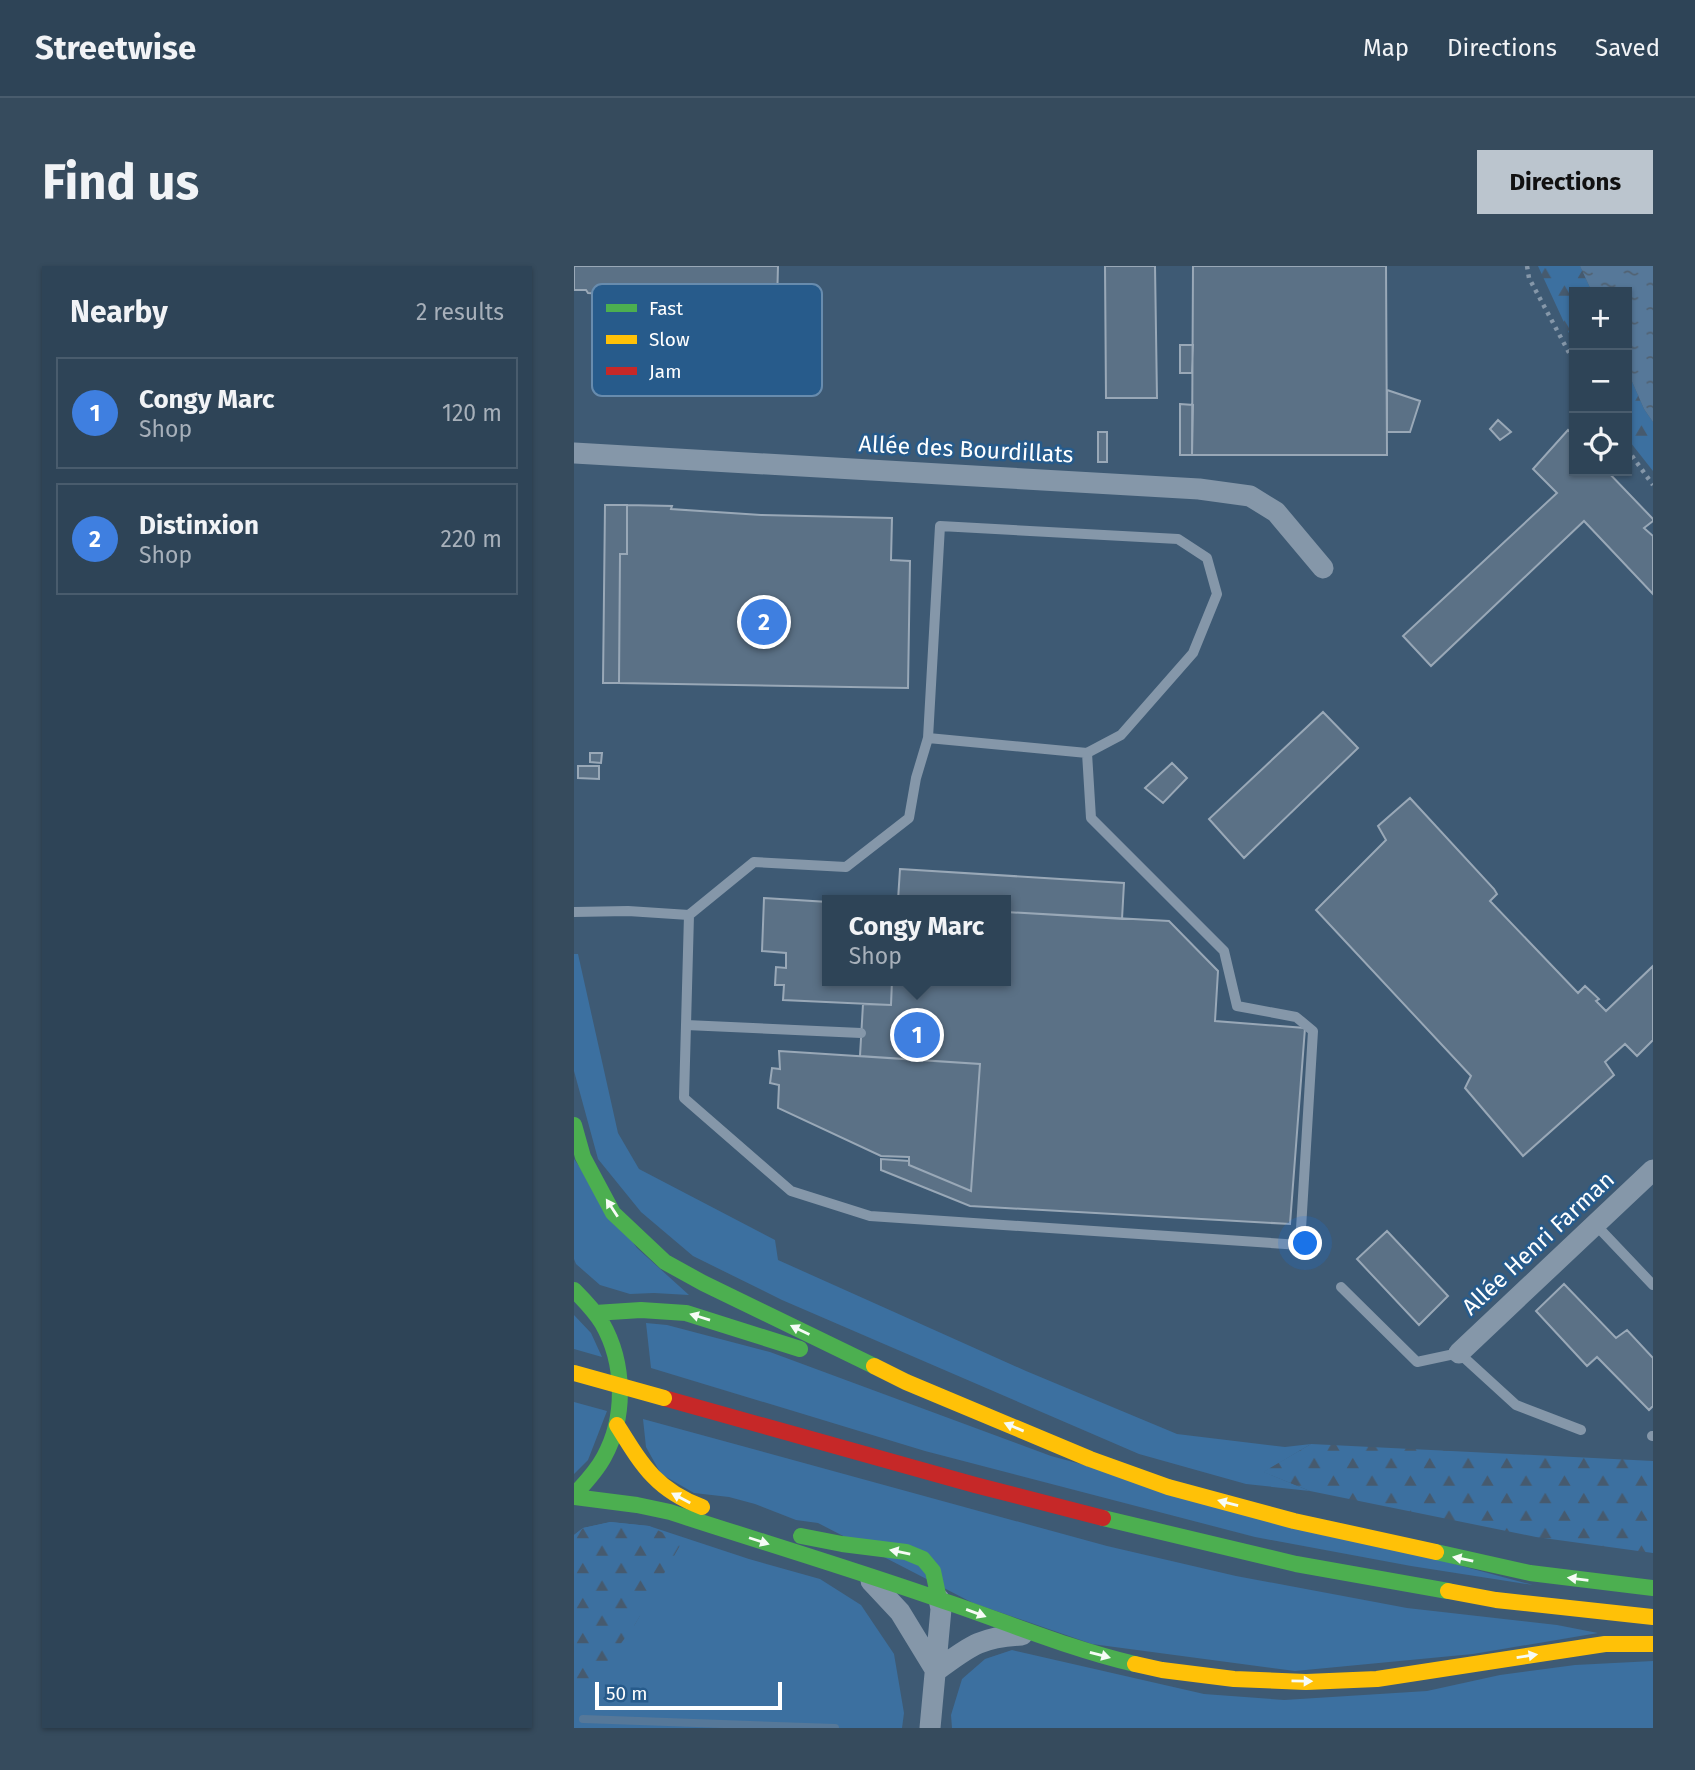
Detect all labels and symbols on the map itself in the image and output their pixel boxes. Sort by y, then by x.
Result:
legend [592,284,822,396]
text: Fast [649,297,683,320]
text: Slow [649,328,690,351]
text: Jam [649,360,681,383]
street label: Allée des Bourdillats [858,429,1074,469]
pin: 2 [741,596,787,648]
pin: 1 [894,1009,940,1061]
street label: Allée Henri Farman [1456,1165,1620,1321]
one-way arrow [605,1198,618,1218]
your location [1288,1226,1322,1260]
one-way arrow [689,1312,710,1322]
one-way arrow [790,1325,810,1336]
one-way arrow [1004,1421,1025,1432]
one-way arrow [671,1492,690,1504]
one-way arrow [1218,1498,1239,1508]
one-way arrow [749,1536,770,1547]
one-way arrow [889,1547,911,1558]
one-way arrow [1452,1553,1474,1564]
one-way arrow [1567,1574,1589,1585]
one-way arrow [965,1607,986,1618]
one-way arrow [1089,1650,1111,1661]
one-way arrow [1517,1650,1539,1661]
one-way arrow [1291,1675,1313,1687]
scale bar [595,1679,782,1711]

